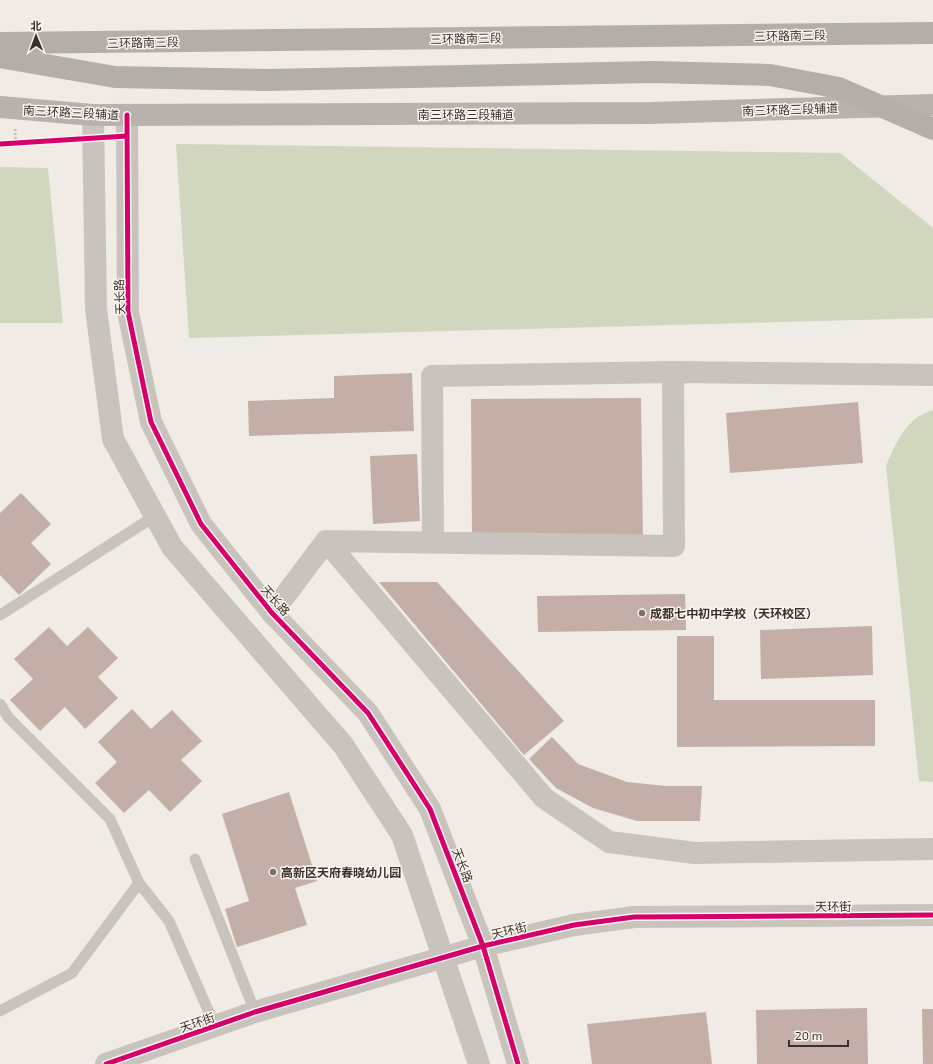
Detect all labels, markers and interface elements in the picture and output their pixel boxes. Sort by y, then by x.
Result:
north arrow [16,16,56,56]
text: 北 [30,19,41,32]
street label: 三环路南三段 [754,27,826,43]
street label: 三环路南三段 [430,30,502,46]
street label: 三环路南三段 [107,34,179,50]
street label: 南三环路三段辅道 [742,100,838,118]
street label: 南三环路三段辅道 [23,102,119,122]
street label: 南三环路三段辅道 [418,107,514,121]
street label: 天长路 [111,279,127,315]
street label: 天长路 [259,582,293,618]
place label: 成都七中初中学校（天环校区） [650,606,818,620]
marker: 成都七中初中学校（天环校区） [637,608,647,618]
street label: 天长路 [450,846,476,884]
place label: 高新区天府春晓幼儿园 [281,865,401,879]
marker: 高新区天府春晓幼儿园 [268,867,278,877]
street label: 天环街 [815,899,851,913]
street label: 天环街 [490,919,528,941]
street label: 天环街 [178,1010,216,1034]
scale bar [789,1022,848,1048]
text: 20 m [795,1028,822,1042]

